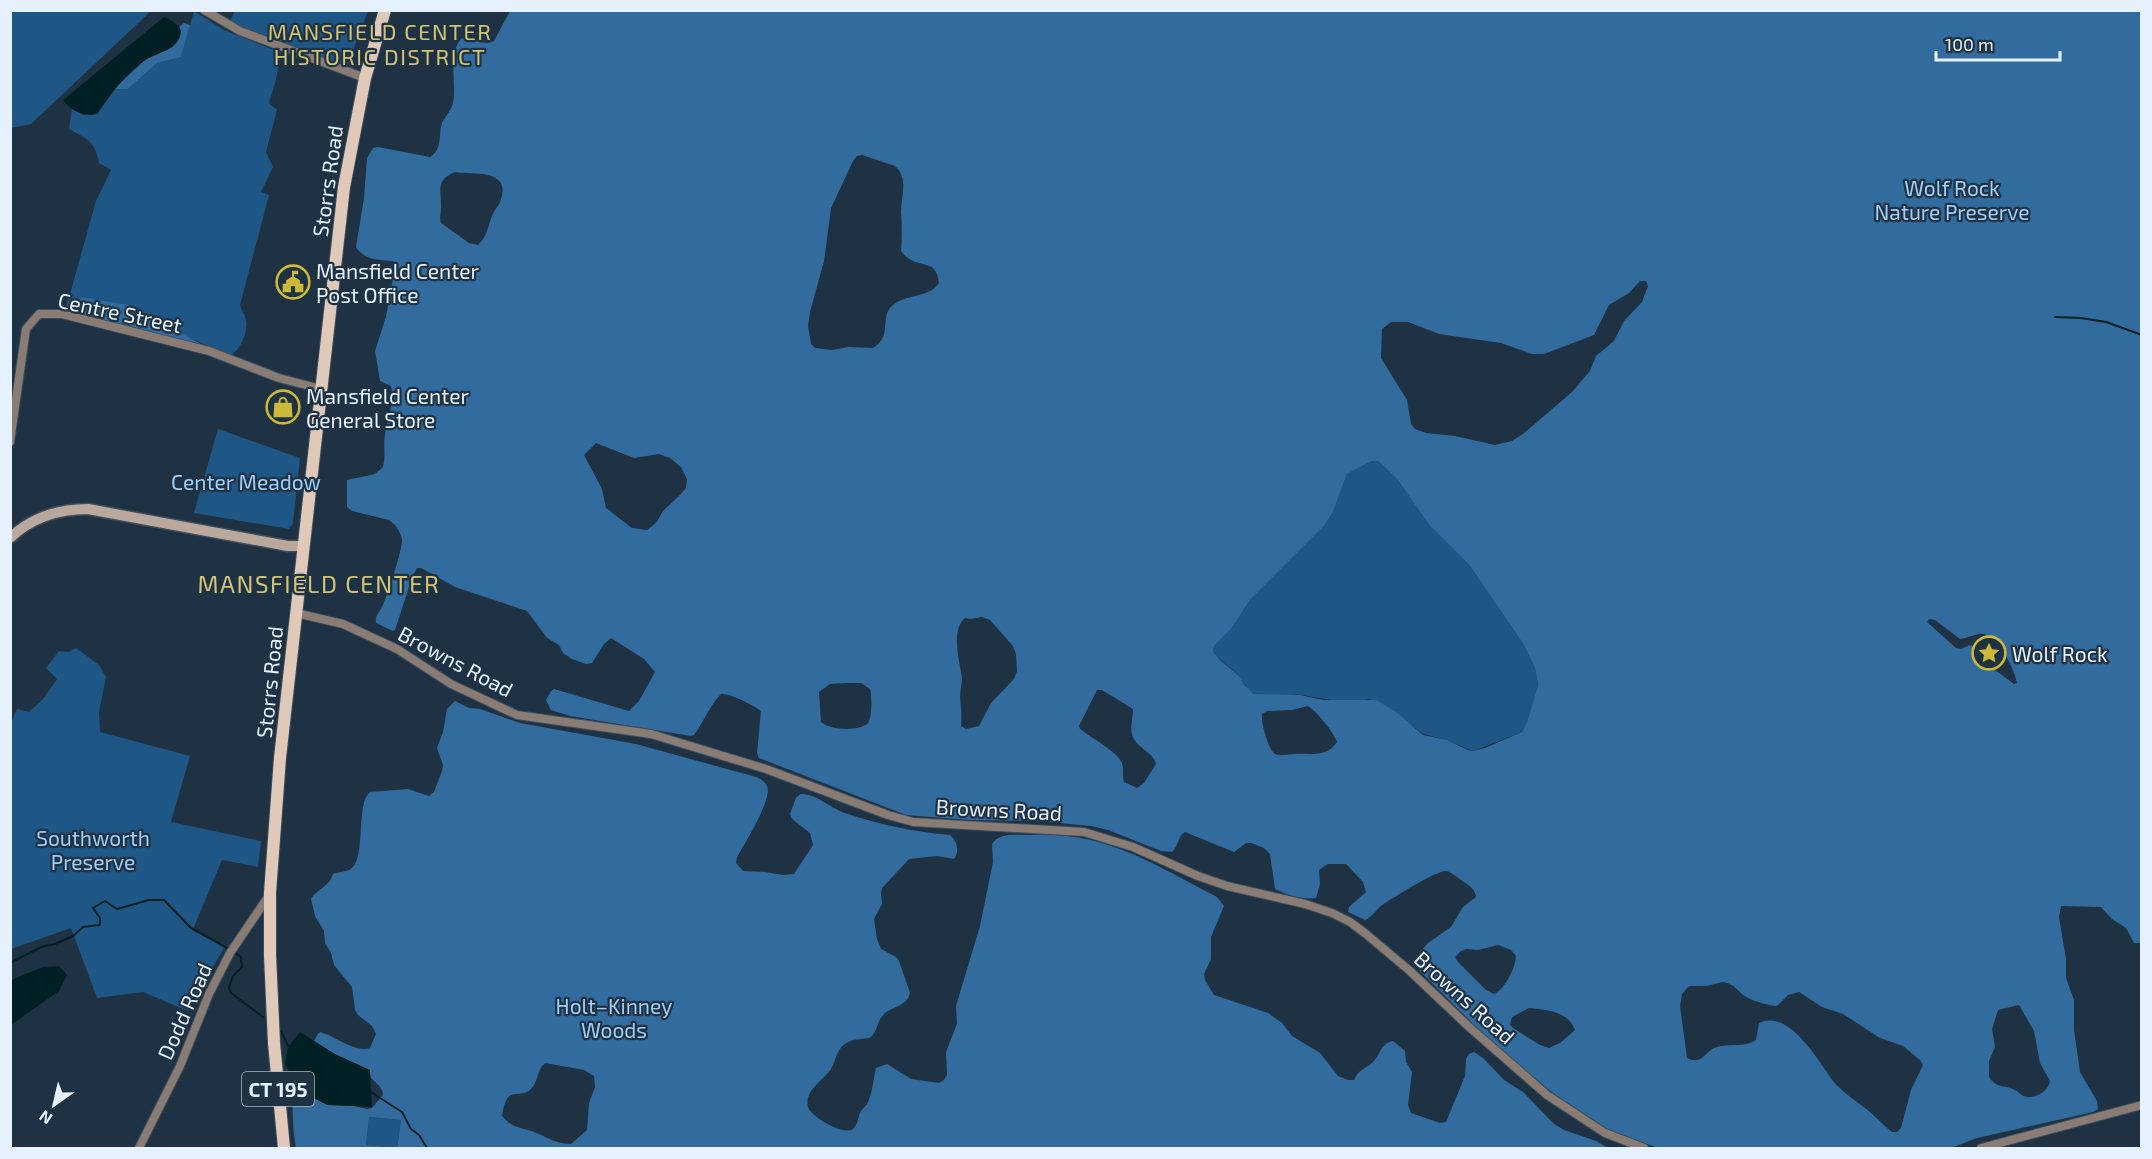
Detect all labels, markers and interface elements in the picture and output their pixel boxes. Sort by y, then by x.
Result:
district label: MANSFIELD CENTER HISTORIC DISTRICT [268,18,492,69]
scale bar [1936,24,2060,62]
text: 100 m [1945,33,1994,55]
street label: Storrs Road [307,124,347,238]
park label: Wolf Rock Nature Preserve [1875,175,2029,224]
place label: Mansfield Center Post Office [316,258,479,307]
public building icon: Mansfield Center Post Office [275,264,311,300]
street label: Centre Street [56,287,184,337]
place label: Mansfield Center General Store [306,383,469,432]
shop icon: Mansfield Center General Store [265,389,301,425]
park label: Center Meadow [171,469,321,494]
district label: MANSFIELD CENTER [198,569,440,598]
street label: Browns Road [394,620,518,702]
street label: Storrs Road [251,625,287,739]
place icon: Wolf Rock [1971,635,2007,671]
place label: Wolf Rock [2012,641,2108,666]
street label: Browns Road [935,793,1063,825]
park label: Southworth Preserve [36,825,150,874]
street label: Browns Road [1410,945,1520,1049]
street label: Dodd Road [152,959,216,1063]
park label: Holt–Kinney Woods [556,993,672,1042]
road number: CT 195 [242,1072,314,1106]
north arrow [24,1075,84,1135]
text: N [35,1107,55,1129]

